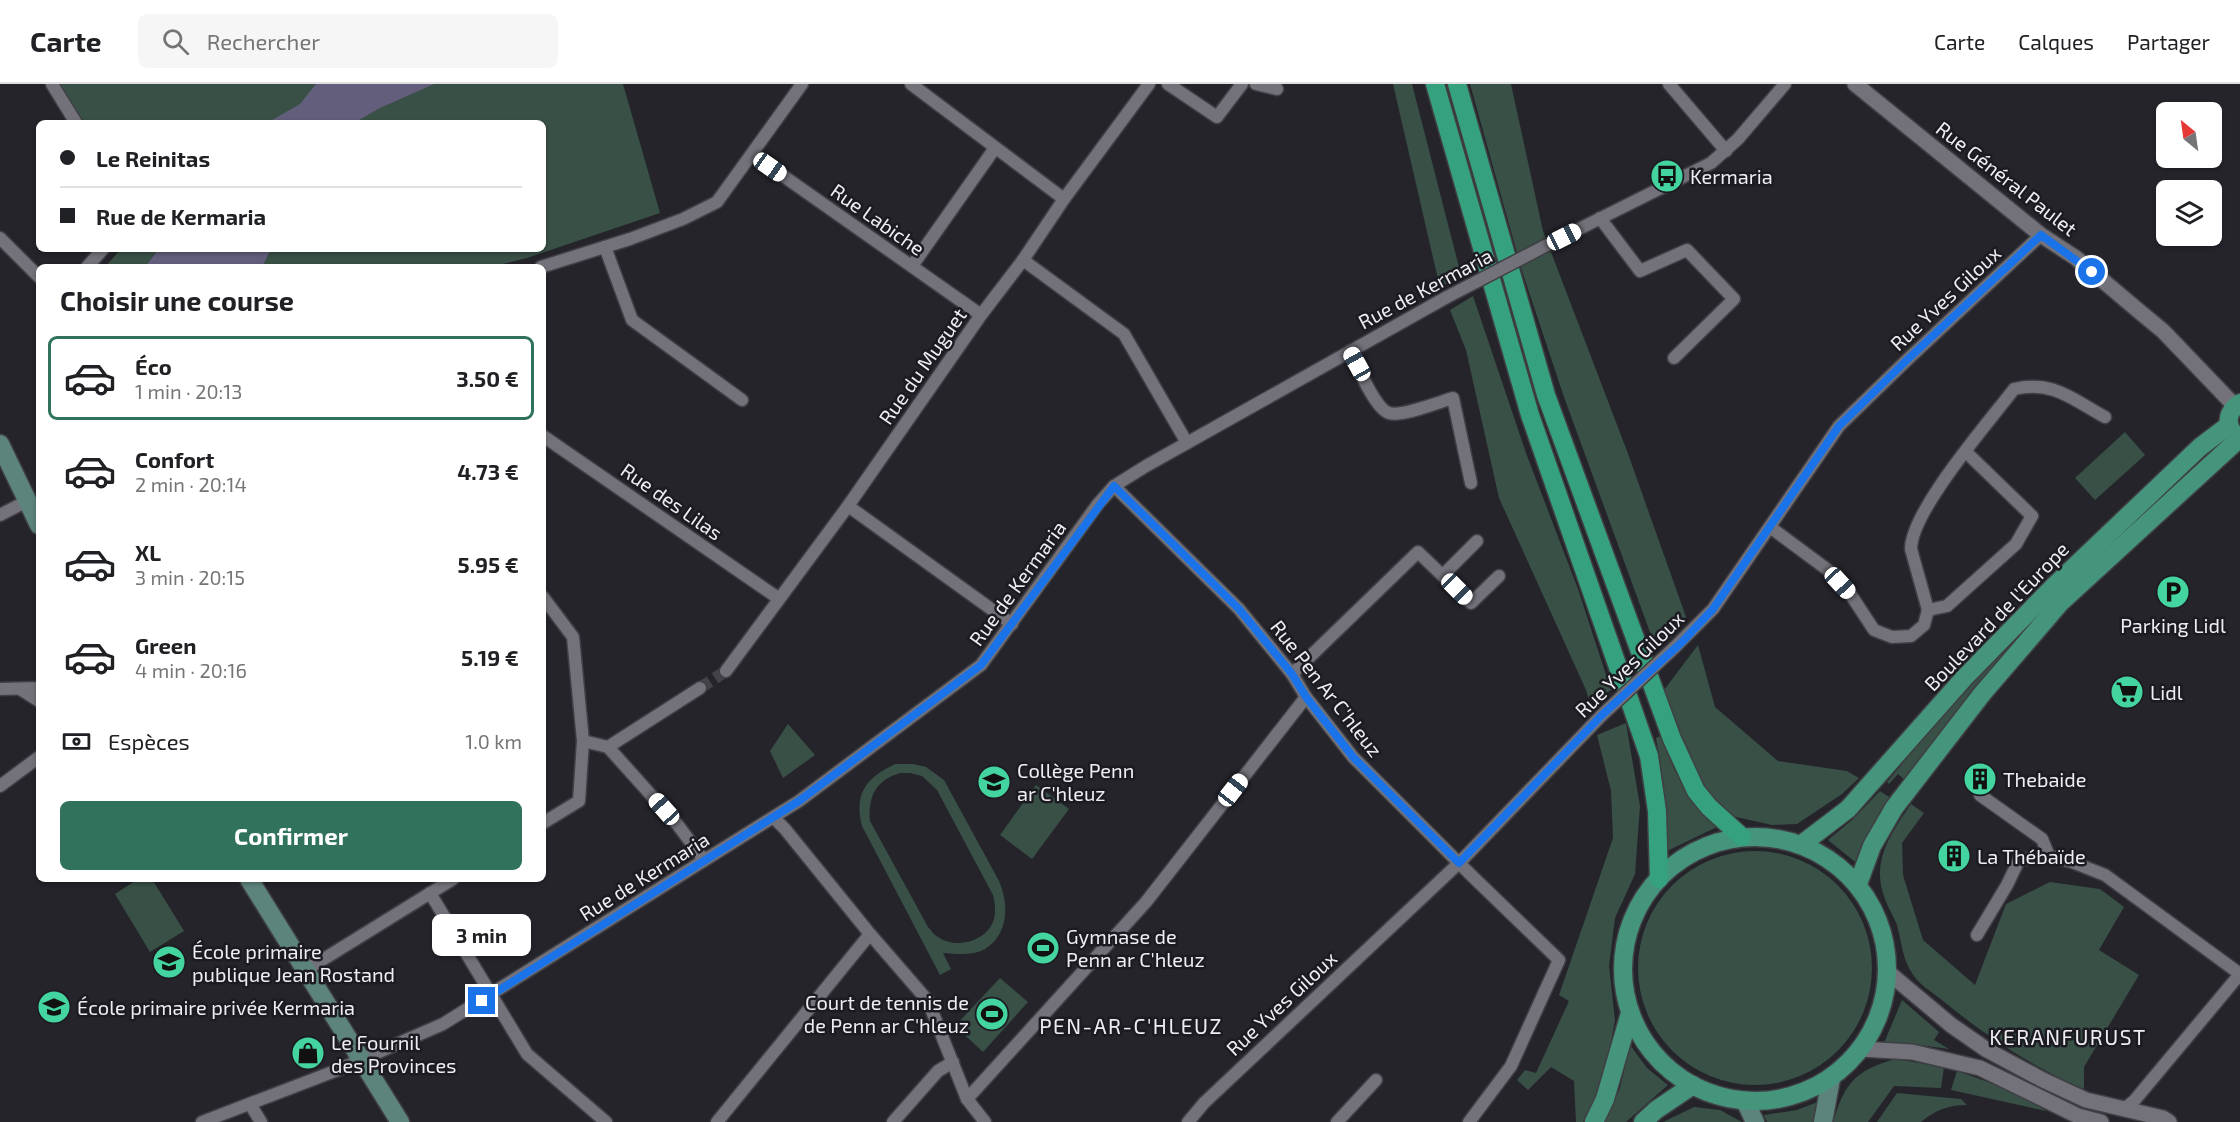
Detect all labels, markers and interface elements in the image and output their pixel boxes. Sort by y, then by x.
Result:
search box [138,14,558,68]
text: Carte [30,24,102,58]
icon: search [159,25,192,58]
text: Rechercher [207,28,320,54]
text: Carte [1934,29,1985,54]
text: Calques [2018,29,2094,54]
text: Partager [2127,29,2210,54]
north arrow [2156,102,2222,168]
map controls [2156,102,2222,246]
street label: Rue Général Paulet [1932,116,2082,241]
text: Le Reinitas [96,145,210,171]
car [750,149,790,185]
bus stop icon: Kermaria [1649,158,1685,194]
place label: Kermaria [1690,164,1773,188]
street label: Rue Labiche [827,178,929,260]
button: layers [2156,180,2222,246]
text: Rue de Kermaria [96,203,266,229]
car [1544,221,1584,253]
street label: Rue Yves Giloux [1885,240,2005,355]
street label: Rue de Kermaria [1354,243,1496,333]
route start [2078,258,2105,285]
text: Choisir une course [60,284,294,316]
street label: Rue du Muguet [873,303,971,429]
car [1340,344,1374,384]
icon: car [63,351,117,405]
text: Éco [135,353,172,379]
text: 3.50 € [456,365,519,391]
text: 1 min · 20:13 [135,379,242,403]
icon: car [63,444,117,498]
text: Confort [135,446,214,472]
street label: Rue des Lilas [617,457,727,545]
text: 4.73 € [457,458,519,484]
text: 2 min · 20:14 [135,472,247,496]
street label: Rue de Kermaria [964,516,1070,650]
icon: car [63,537,117,591]
street label: Boulevard de l'Europe [1919,537,2073,695]
text: XL [135,539,161,565]
text: 5.95 € [457,551,519,577]
car [1821,564,1859,602]
text: 3 min · 20:15 [135,565,245,589]
car [1438,570,1476,608]
parking icon: Parking Lidl [2155,574,2191,610]
street label: Rue Yves Giloux [1570,606,1689,722]
place label: Parking Lidl [2120,613,2226,637]
street label: Rue Pen Ar C'hleuz [1266,615,1388,761]
icon: car [63,630,117,684]
text: Green [135,632,197,658]
text: 5.19 € [461,644,519,670]
text: 4 min · 20:16 [135,658,247,682]
supermarket icon: Lidl [2109,674,2145,710]
place label: Lidl [2150,680,2183,704]
icon: cash [60,725,93,758]
text: Espèces [108,728,190,754]
text: 1.0 km [465,729,522,753]
place label: Collège Penn ar C'hleuz [1017,758,1134,805]
building icon: Thebaide [1962,761,1998,797]
school or university icon: Collège Penn ar C'hleuz [976,764,1012,800]
place label: Thebaide [2003,767,2087,791]
car [1215,770,1251,810]
car [645,790,683,828]
button: Confirmer [60,801,522,870]
street label: Rue de Kermaria [575,827,713,925]
building icon: La Thébaïde [1936,838,1972,874]
place label: La Thébaïde [1977,844,2086,868]
callout: 3 min [432,914,532,956]
text: 3 min [456,923,507,947]
place label: Gymnase de Penn ar C'hleuz [1066,924,1205,971]
sports icon: Gymnase de Penn ar C'hleuz [1025,930,1061,966]
place label: École primaire publique Jean Rostand [192,939,395,986]
school or university icon: École primaire publique Jean Rostand [151,944,187,980]
street label: Rue Yves Giloux [1221,945,1341,1060]
route end [468,987,495,1014]
school or university icon: École primaire privée Kermaria [36,989,72,1025]
place label: Court de tennis de de Penn ar C'hleuz [804,990,969,1037]
place label: École primaire privée Kermaria [77,995,355,1019]
sports icon: Court de tennis de de Penn ar C'hleuz [974,996,1010,1032]
district label: PEN-AR-C'HLEUZ [1039,1013,1223,1038]
district label: KERANFURUST [1989,1024,2147,1049]
place label: Le Fournil des Provinces [331,1030,456,1077]
shop icon: Le Fournil des Provinces [290,1035,326,1071]

